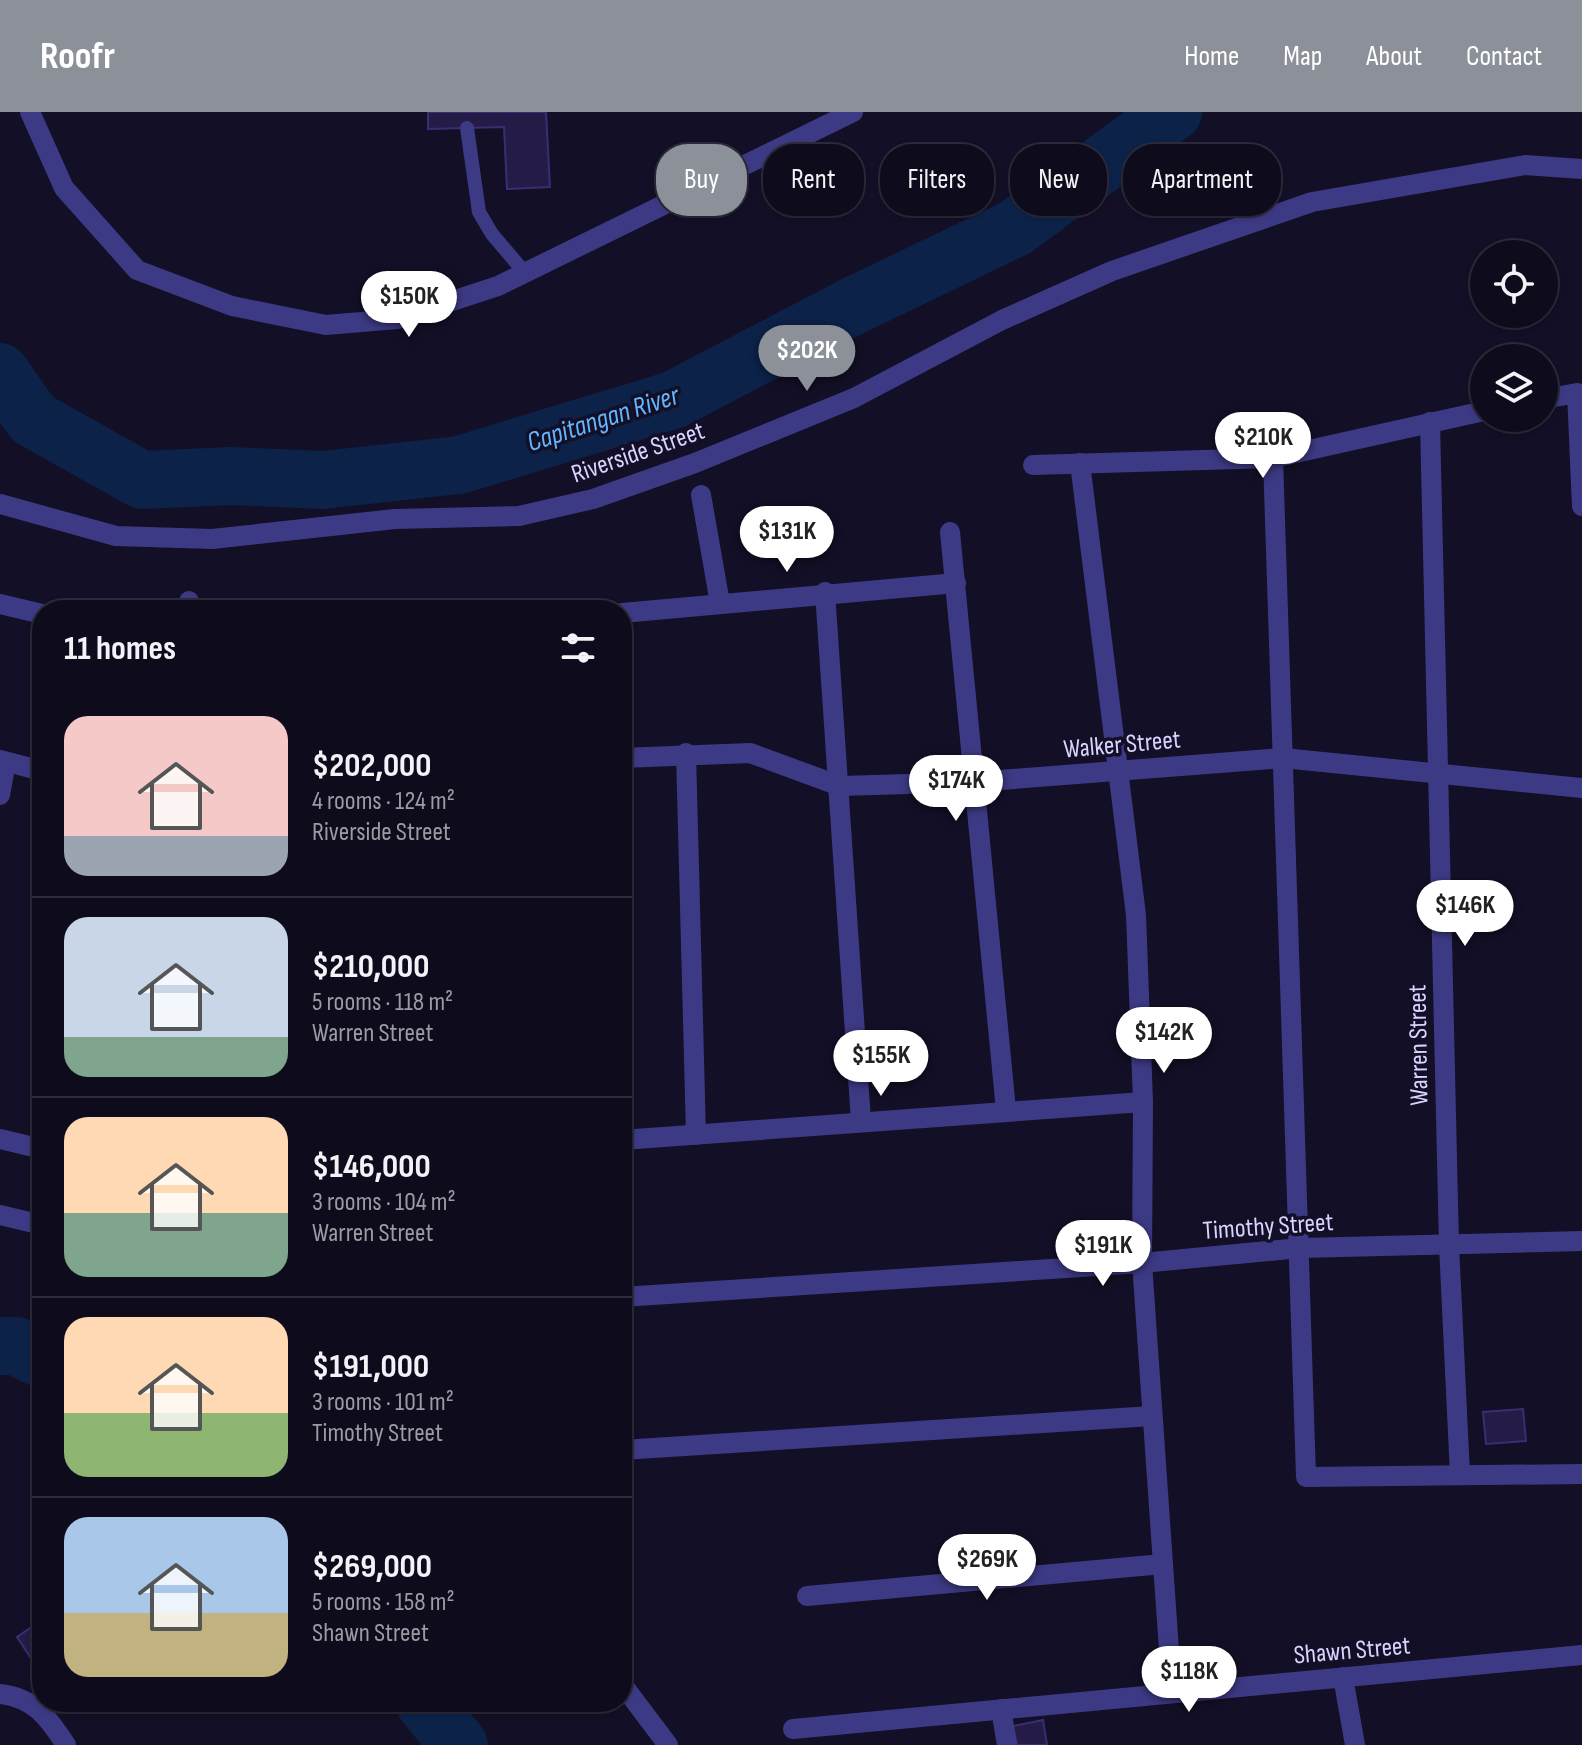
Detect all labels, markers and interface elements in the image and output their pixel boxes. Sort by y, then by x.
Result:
text: Roofr [40,34,115,79]
text: Home [1184,40,1239,73]
text: Map [1283,40,1322,73]
text: About [1366,40,1422,73]
text: Contact [1466,40,1542,73]
chip: Buy [656,144,747,216]
chip: Rent [763,144,864,216]
chip: Filters [880,144,994,216]
chip: New [1010,144,1107,216]
chip: Apartment [1123,144,1281,216]
map controls [1470,240,1558,432]
button: locate [1470,240,1558,328]
pin: $150K [353,271,465,339]
text: $150K [379,281,439,312]
pin: $202K [751,325,863,393]
text: $202K [776,335,838,366]
button: layers [1470,344,1558,432]
water label: Capitangan River [523,379,684,459]
pin: $210K [1207,412,1319,480]
street label: Riverside Street [567,416,709,490]
text: $210K [1233,422,1293,453]
pin: $131K [731,506,843,574]
text: $131K [758,516,816,547]
icon: filters [556,626,600,670]
text: 11 homes [64,628,176,669]
street label: Walker Street [1062,724,1182,766]
text: $202,000 [312,745,431,786]
icon: home [128,748,224,844]
pin: $174K [900,755,1012,823]
text: $174K [927,765,985,796]
text: 4 rooms · 124 m² [312,786,455,817]
text: Riverside Street [312,817,451,848]
pin: $146K [1409,880,1521,948]
text: $146K [1435,890,1495,921]
text: $210,000 [312,946,429,987]
icon: home [128,949,224,1045]
street label: Warren Street [1402,984,1436,1106]
text: 5 rooms · 118 m² [312,987,453,1018]
pin: $142K [1108,1007,1220,1075]
text: $142K [1134,1017,1194,1048]
text: Warren Street [312,1018,433,1049]
pin: $155K [825,1030,937,1098]
text: $155K [851,1040,911,1071]
text: $146,000 [312,1146,431,1187]
icon: home [128,1149,224,1245]
text: 3 rooms · 104 m² [312,1187,456,1218]
street label: Timothy Street [1202,1207,1334,1247]
text: Warren Street [312,1218,433,1249]
pin: $191K [1047,1220,1159,1288]
text: $191K [1073,1230,1133,1261]
text: $191,000 [312,1346,429,1387]
icon: home [128,1349,224,1445]
text: 3 rooms · 101 m² [312,1387,454,1418]
text: Timothy Street [312,1418,443,1449]
pin: $269K [931,1534,1043,1602]
text: $269K [956,1544,1018,1575]
text: $269,000 [312,1546,432,1587]
icon: home [128,1549,224,1645]
text: 5 rooms · 158 m² [312,1587,455,1618]
text: Shawn Street [312,1618,429,1649]
street label: Shawn Street [1292,1630,1412,1672]
pin: $118K [1133,1646,1245,1714]
text: $118K [1160,1656,1218,1687]

